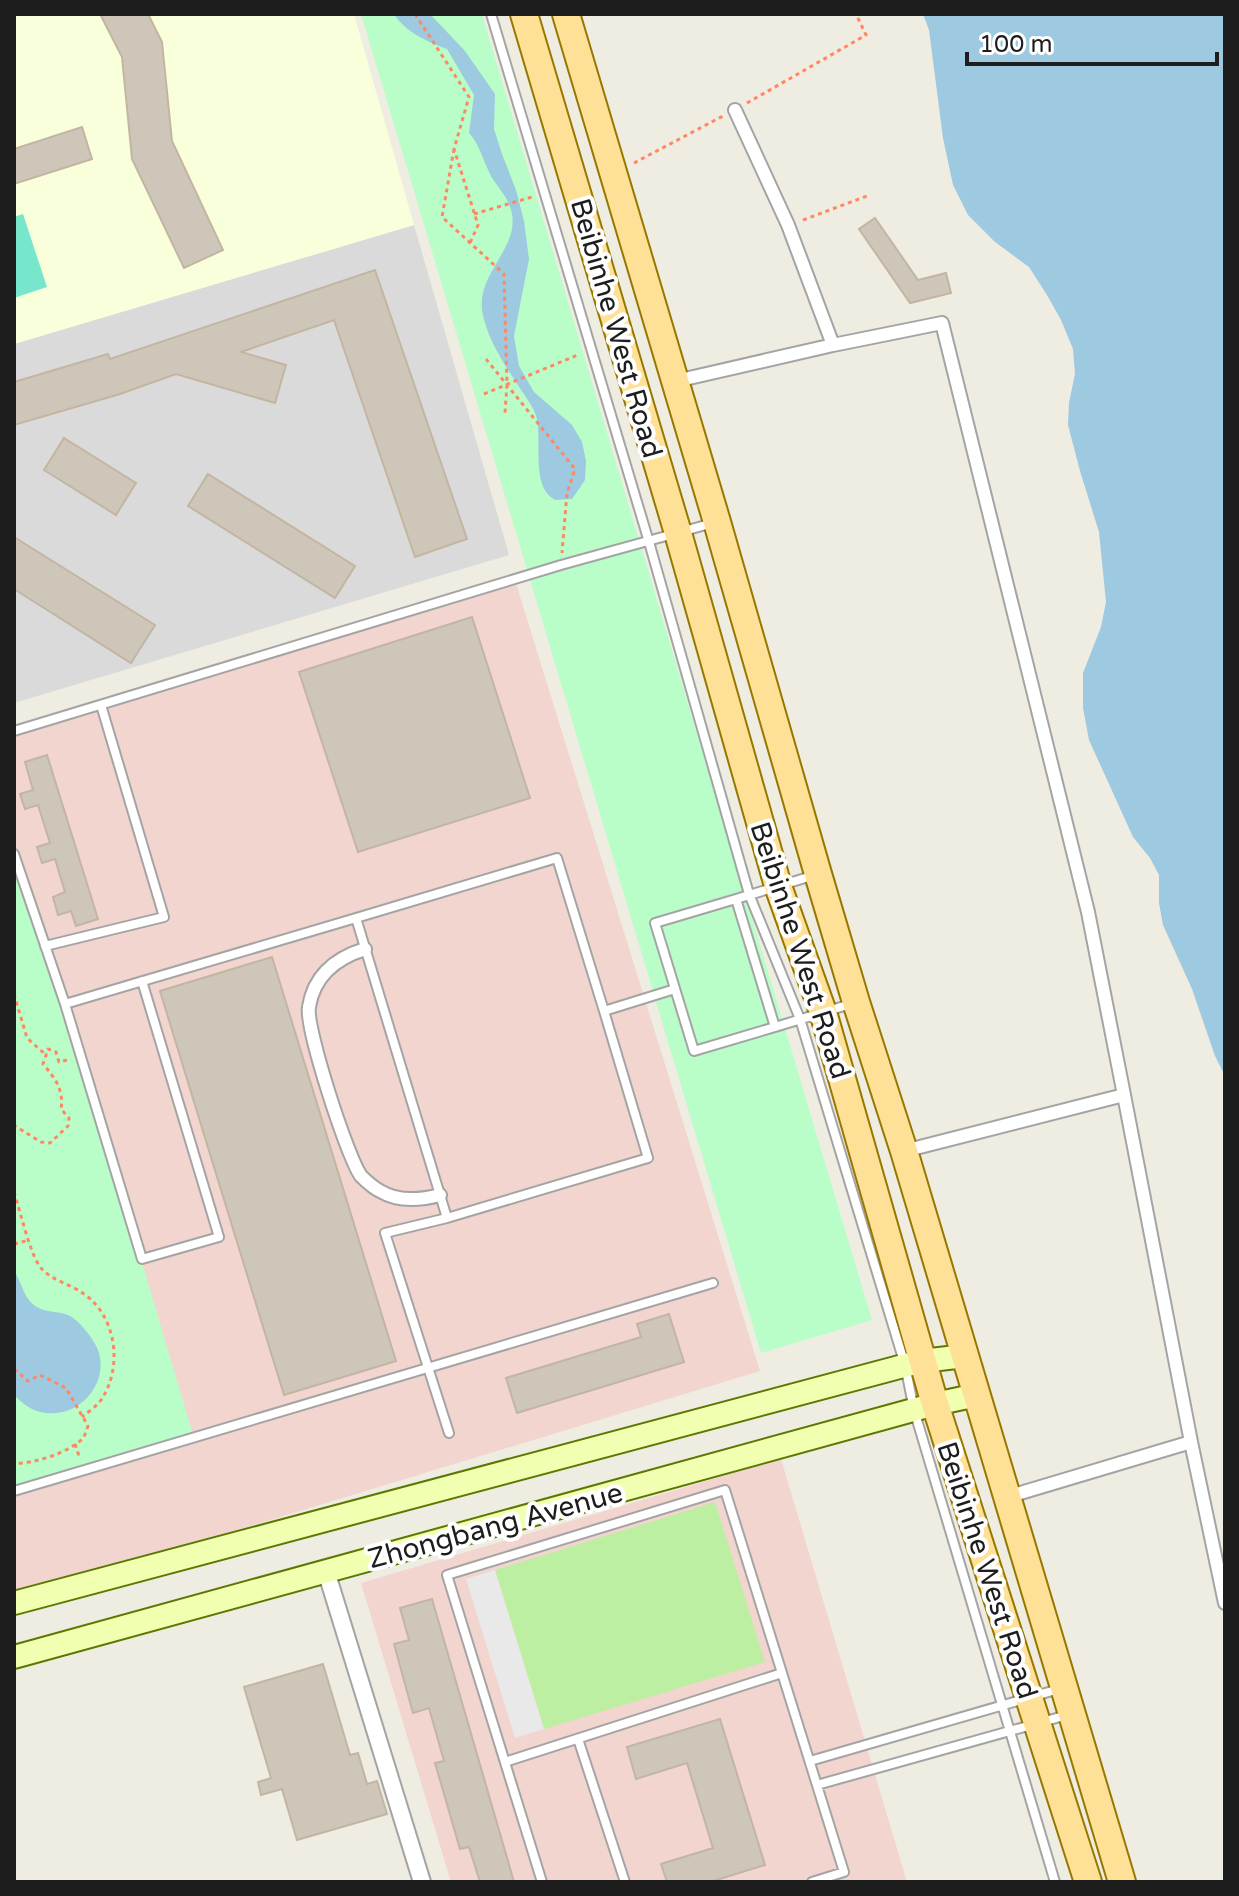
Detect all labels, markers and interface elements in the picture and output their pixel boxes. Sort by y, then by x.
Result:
scale bar [967,16,1217,66]
text: 100 m [979,30,1053,59]
street label: Beibinhe West Road [563,195,669,462]
street label: Beibinhe West Road [742,817,858,1083]
street label: Beibinhe West Road [929,1437,1045,1703]
street label: Zhongbang Avenue [364,1476,626,1576]

